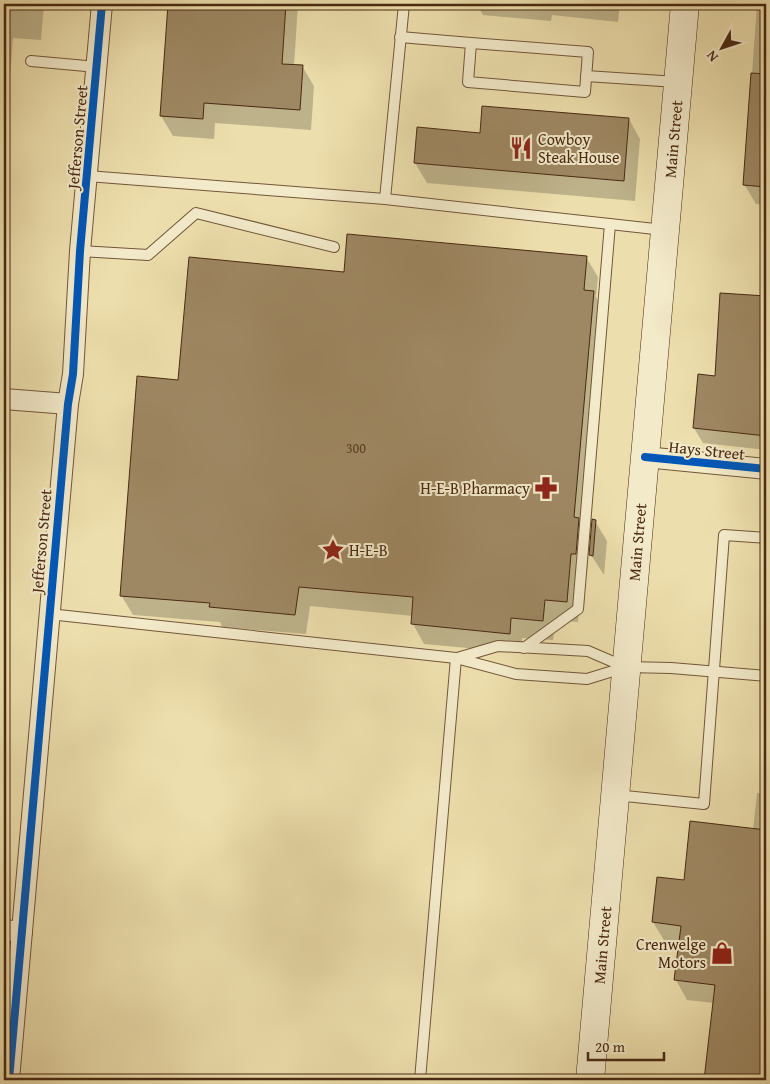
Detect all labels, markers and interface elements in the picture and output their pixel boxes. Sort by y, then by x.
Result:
north arrow [698,22,748,72]
text: N [701,46,723,66]
street label: Jefferson Street [60,84,94,192]
street label: Main Street [658,99,688,179]
place label: Cowboy Steak House [538,127,619,169]
restaurant icon: Cowboy Steak House [508,135,534,161]
street label: Hays Street [668,434,747,466]
house number: 300 [346,438,366,458]
pharmacy icon: H-E-B Pharmacy [533,475,559,501]
place label: H-E-B Pharmacy [420,476,530,500]
street label: Jefferson Street [24,488,58,596]
street label: Main Street [622,502,652,582]
place icon: H-E-B [320,537,346,563]
place label: H-E-B [349,538,388,562]
street label: Main Street [587,905,617,985]
place label: Crenwelge Motors [636,932,706,974]
shop icon: Crenwelge Motors [709,940,735,966]
scale bar [588,1029,664,1061]
text: 20 m [595,1036,626,1057]

